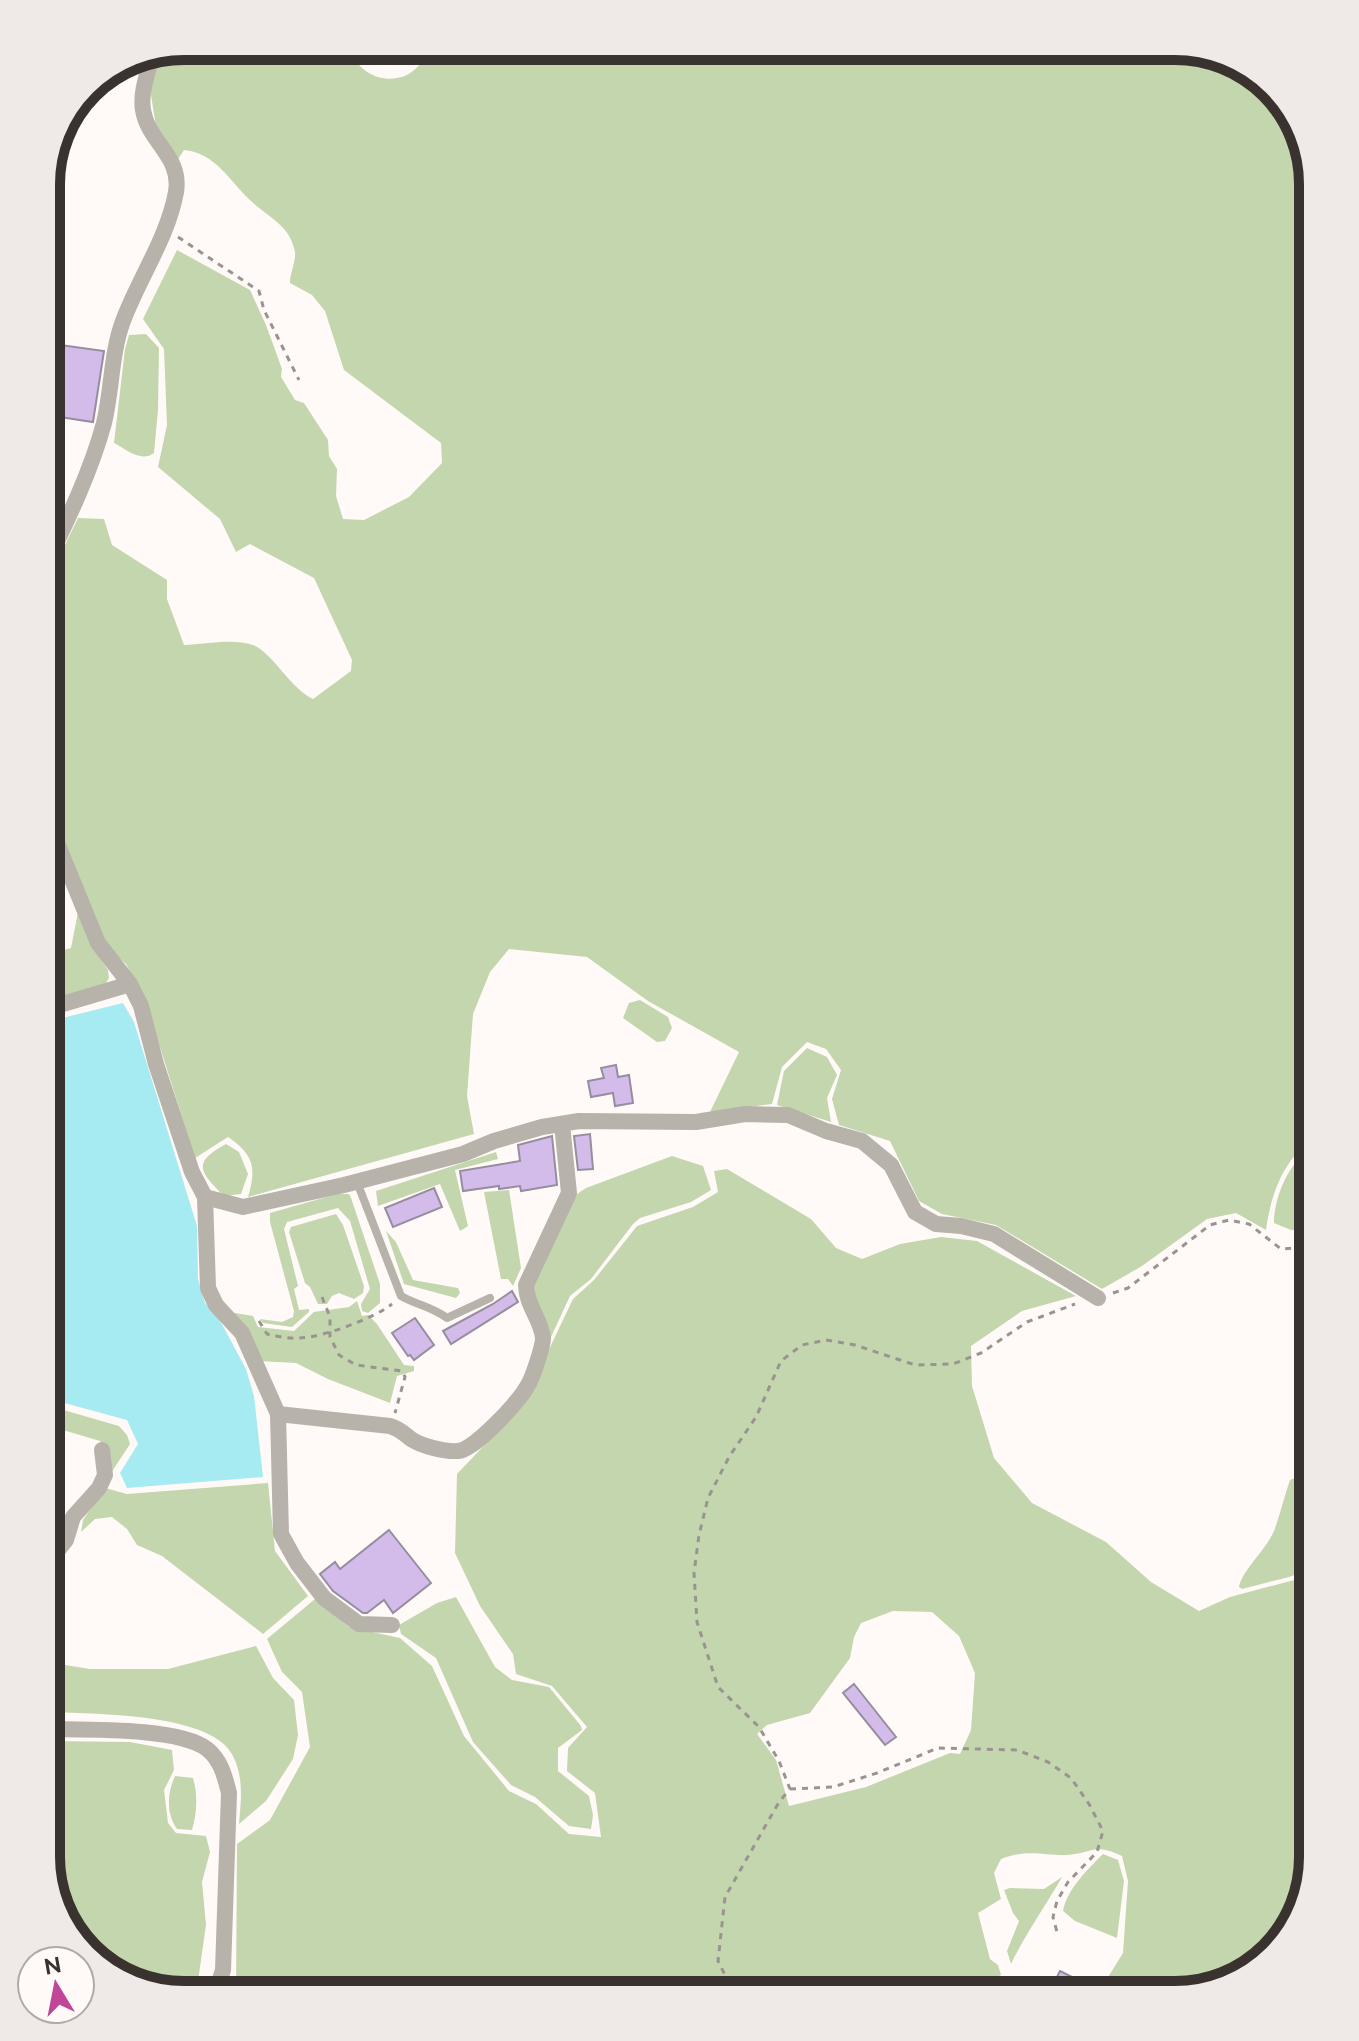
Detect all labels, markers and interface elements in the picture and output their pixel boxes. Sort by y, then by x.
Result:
north arrow [16,1945,96,2025]
text: N [42,1951,63,1980]

